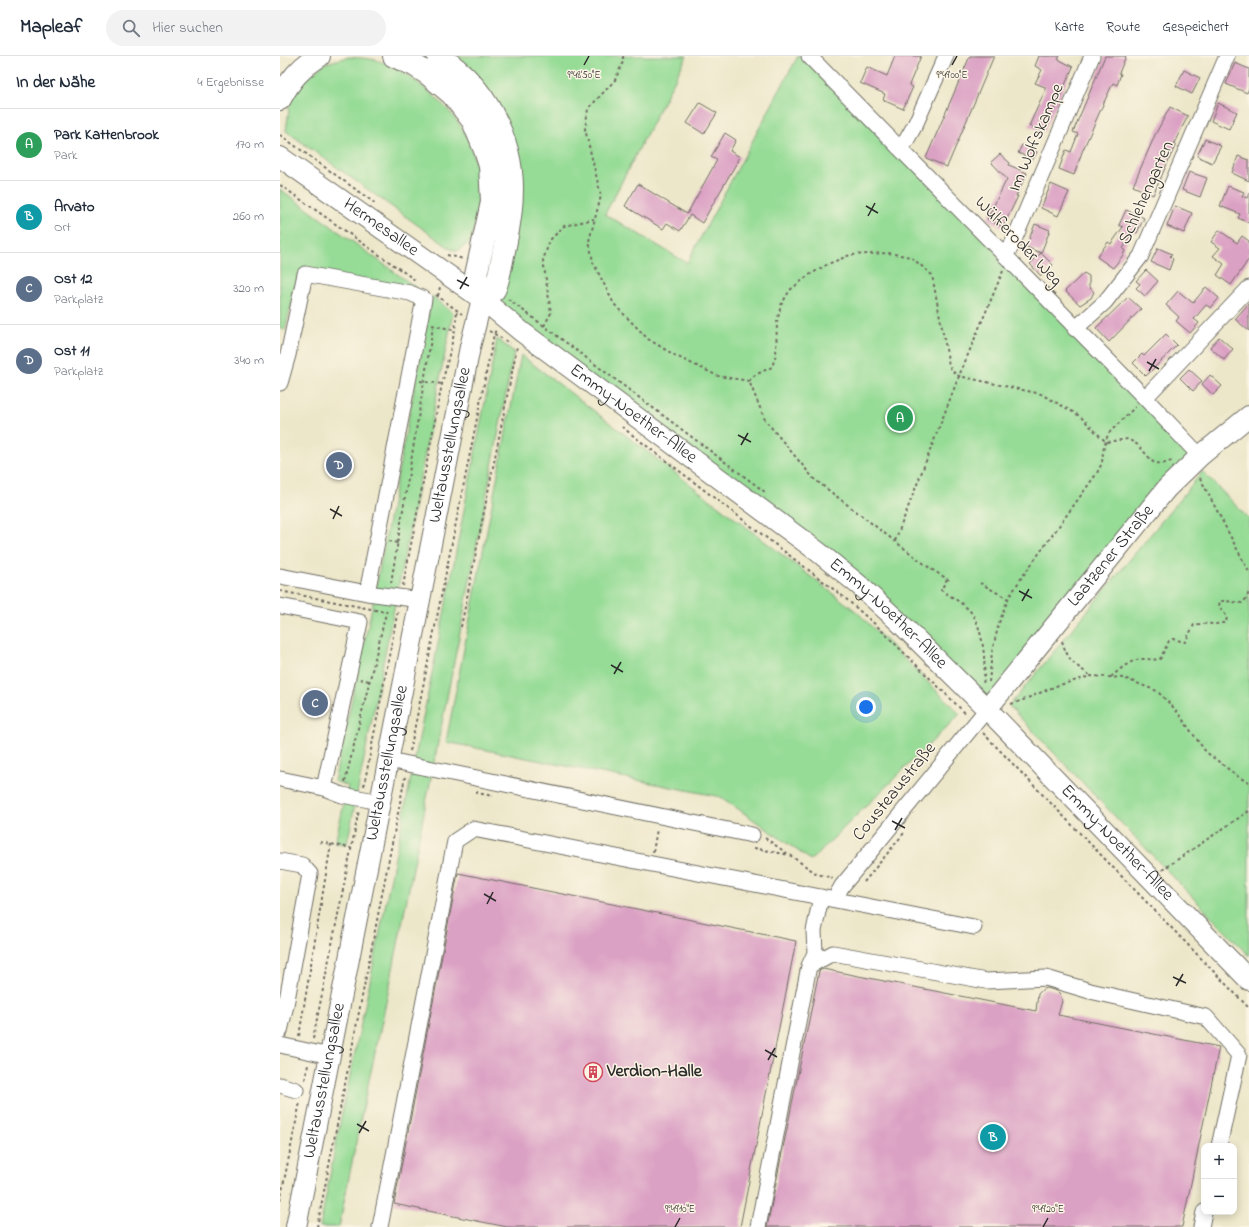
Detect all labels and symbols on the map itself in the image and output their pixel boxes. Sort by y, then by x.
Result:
text: 9°48'50"E [567,68,601,83]
text: 9°49'00"E [937,68,967,83]
street label: Im Wolfskampe [1002,79,1072,196]
street label: Schlehengarten [1113,137,1182,249]
street label: Wülferoder Weg [967,191,1068,294]
street label: Hermesallee [337,192,425,264]
street label: Emmy-Noether-Allee [564,358,703,471]
street label: Weltausstellungsallee [423,364,479,525]
pin: A [887,403,913,433]
pin: D [326,450,352,480]
street label: Laatzener Straße [1062,499,1162,613]
street label: Emmy-Noether-Allee [823,552,954,676]
street label: Weltausstellungsallee [360,682,416,843]
pin: C [302,688,328,718]
your location [856,697,876,717]
street label: Cousteaustraße [847,736,944,847]
street label: Emmy-Noether-Allee [1054,779,1180,908]
street label: Weltausstellungsallee [297,1000,353,1161]
place label: Verdion-Halle [606,1059,703,1085]
building icon: Verdion-Halle [582,1061,604,1083]
pin: B [980,1122,1006,1152]
text: 9°49'10"E [665,1202,695,1217]
text: 9°49'20"E [1032,1202,1064,1217]

